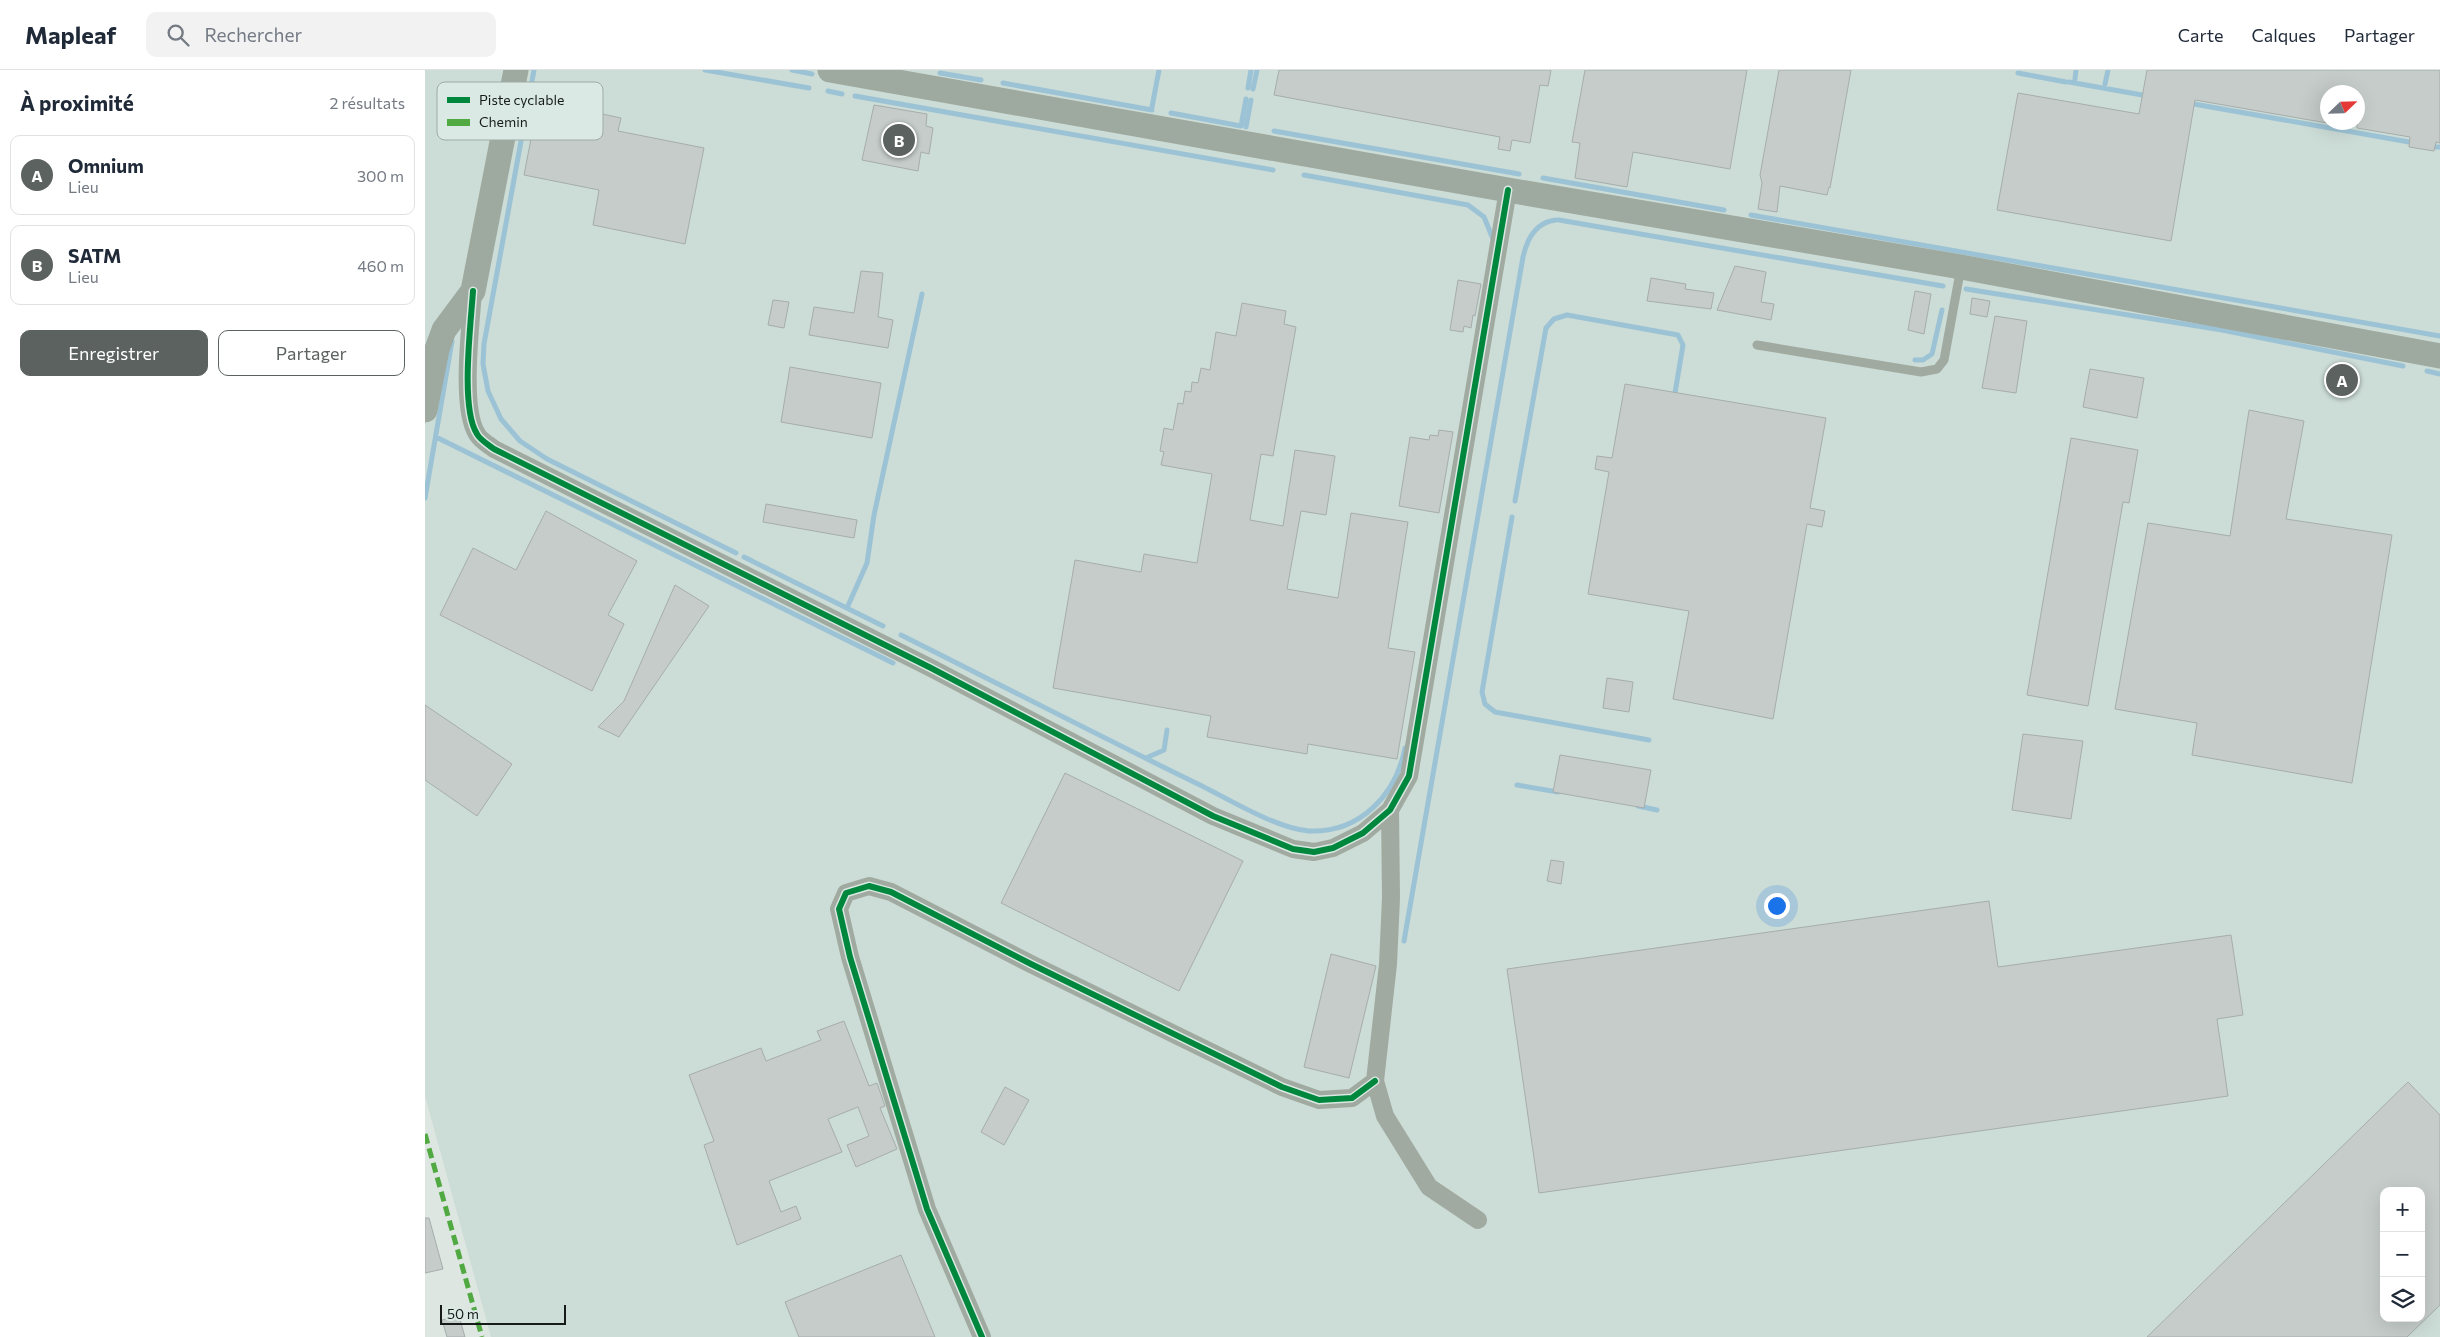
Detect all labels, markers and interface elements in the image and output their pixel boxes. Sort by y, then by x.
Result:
search box [146,12,496,57]
text: Mapleaf [25,20,116,49]
icon: search [164,21,192,49]
text: Rechercher [204,23,302,46]
text: Carte [2178,24,2223,46]
text: Calques [2251,24,2316,46]
text: Partager [2344,24,2415,46]
legend [437,82,603,140]
north arrow [2320,85,2365,130]
text: À proximité [20,90,134,115]
text: Piste cyclable [479,91,564,108]
text: 2 résultats [329,93,405,112]
text: Chemin [479,113,528,130]
pin: B [883,121,915,159]
text: Omnium [68,154,144,177]
text: A [31,166,43,185]
text: 300 m [357,166,404,185]
text: Lieu [68,177,99,196]
text: SATM [68,244,121,267]
text: B [32,256,42,275]
text: 460 m [357,256,404,275]
text: Lieu [68,267,99,286]
button: Enregistrer [20,330,208,376]
button: Partager [218,330,405,376]
pin: A [2326,361,2358,399]
your location [1764,893,1790,919]
map controls [2380,1187,2425,1322]
button: + [2380,1187,2425,1232]
button: − [2380,1232,2425,1277]
button: layers [2380,1277,2425,1322]
scale bar [440,1302,566,1325]
text: 50 m [447,1305,479,1322]

